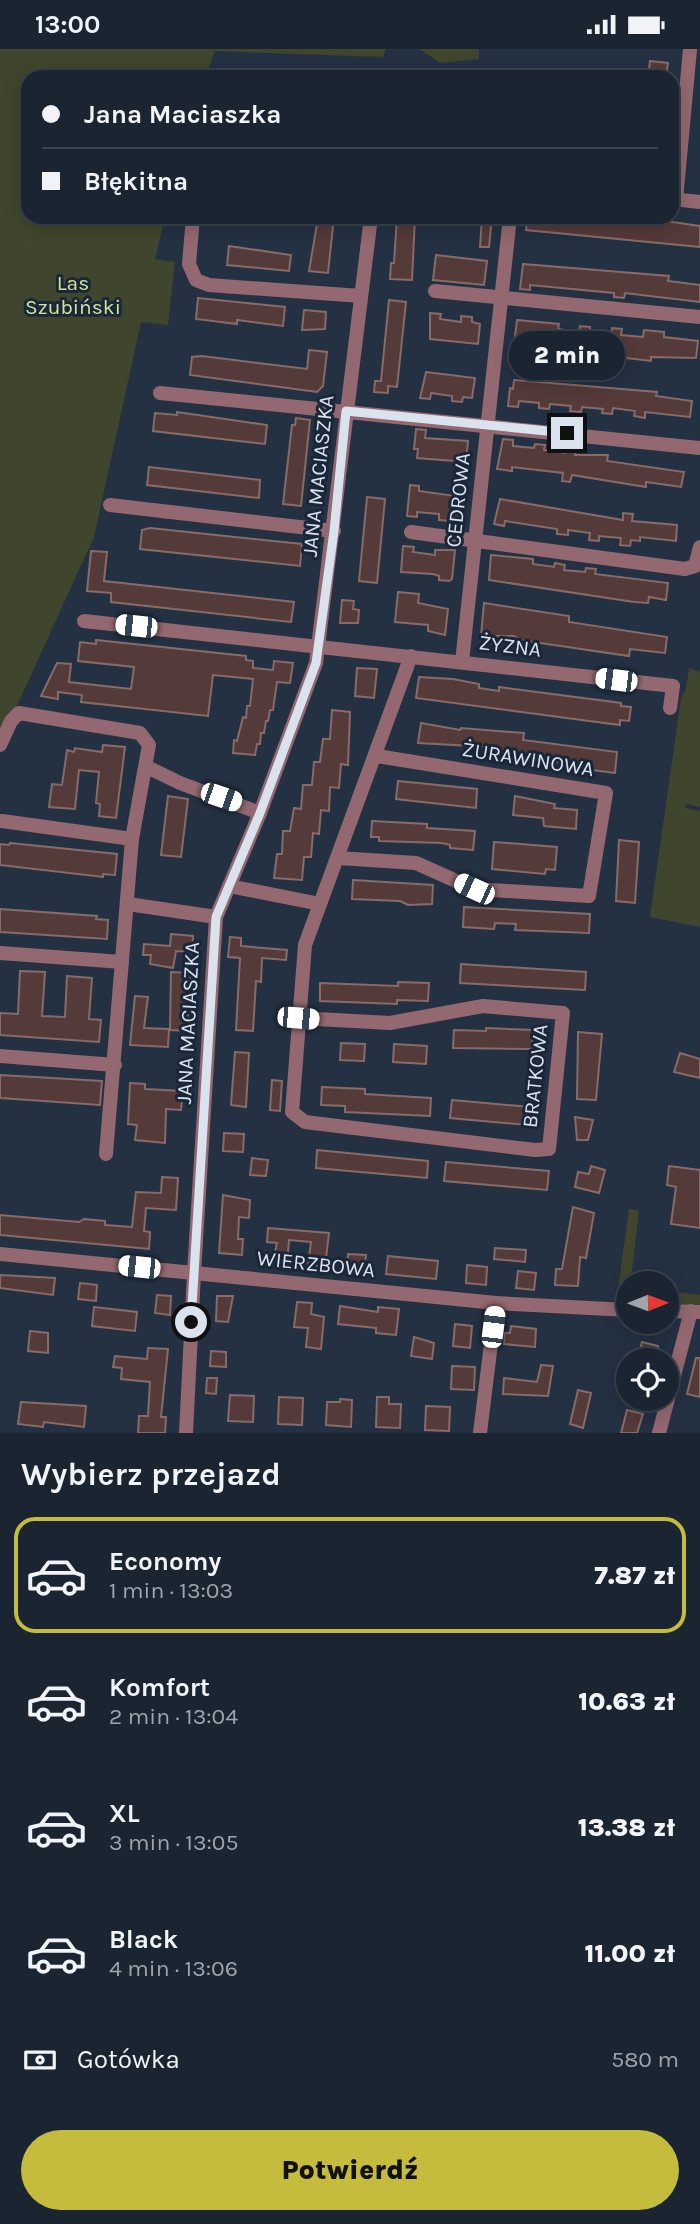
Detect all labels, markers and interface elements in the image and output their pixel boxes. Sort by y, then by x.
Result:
text: 13:00 [35,9,100,40]
text: Jana Maciaszka [84,99,281,130]
text: Błękitna [84,166,188,197]
park label: Las Szubiński [25,271,121,319]
callout: 2 min [509,331,625,381]
text: 2 min [534,342,600,369]
street label: JANA MACIASZKA [298,394,338,558]
route end [551,417,583,449]
street label: CEDROWA [441,451,475,549]
car [115,613,158,639]
street label: ŻYZNA [477,630,543,662]
car [594,667,639,693]
street label: ŻURAWINOWA [460,737,596,781]
car [198,780,245,814]
car [451,871,498,907]
street label: JANA MACIASZKA [172,941,204,1105]
car [277,1006,320,1030]
street label: BRATKOWA [518,1023,552,1129]
street label: WIERZBOWA [256,1246,376,1282]
car [118,1254,161,1280]
north arrow [616,1271,679,1333]
map controls [616,1271,679,1411]
car [481,1305,506,1349]
route start [175,1306,207,1338]
button: locate [616,1348,679,1411]
text: Wybierz przejazd [21,1456,281,1493]
icon: car [25,1544,88,1607]
text: Economy [109,1546,221,1577]
text: 7.87 zł [594,1560,675,1591]
text: 1 min · 13:03 [109,1577,233,1604]
icon: car [25,1670,88,1733]
text: Komfort [109,1672,210,1703]
text: 10.63 zł [578,1686,675,1717]
text: 2 min · 13:04 [109,1703,238,1730]
icon: car [25,1796,88,1859]
text: XL [109,1798,140,1829]
text: 13.38 zł [578,1812,675,1843]
text: 3 min · 13:05 [109,1829,238,1856]
icon: car [25,1922,88,1985]
text: Black [109,1924,178,1955]
text: 11.00 zł [584,1938,675,1969]
text: 4 min · 13:06 [109,1955,238,1982]
icon: cash [21,2041,59,2079]
text: Gotówka [77,2044,180,2075]
text: 580 m [611,2046,679,2073]
button: Potwierdź [21,2130,679,2210]

